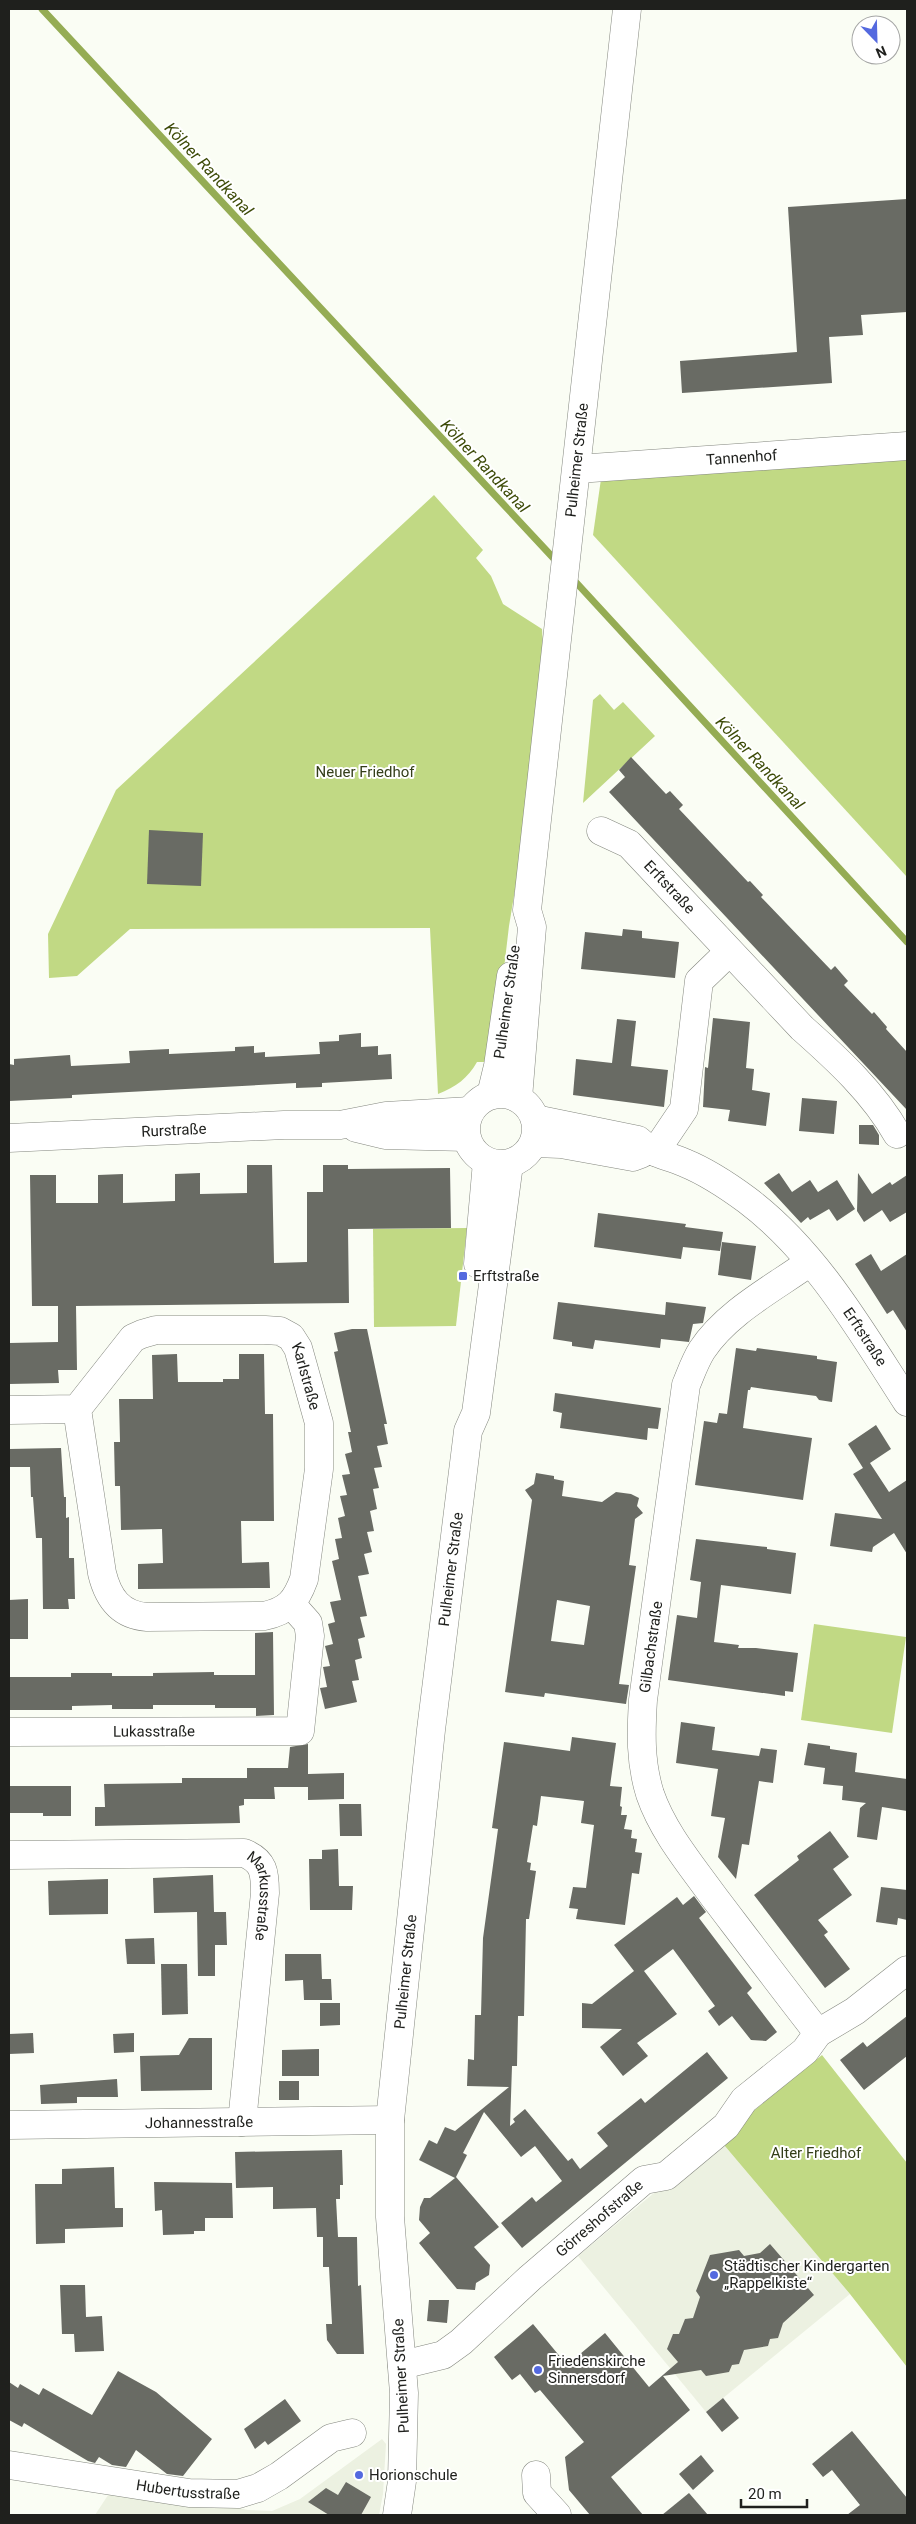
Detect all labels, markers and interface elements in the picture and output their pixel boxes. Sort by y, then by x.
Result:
north arrow [851,15,901,65]
text: N [873,43,889,61]
water label: Kölner Randkanal [161,118,257,220]
street label: Pulheimer Straße [562,402,592,518]
water label: Kölner Randkanal [437,415,533,517]
street label: Tannenhof [705,446,779,469]
water label: Kölner Randkanal [712,712,808,814]
park label: Neuer Friedhof [316,763,415,781]
street label: Erftstraße [640,857,699,917]
street label: Pulheimer Straße [490,944,524,1060]
street label: Rurstraße [141,1120,207,1141]
place label: Erftstraße [473,1267,539,1285]
marker: Erftstraße [457,1270,469,1282]
street label: Erftstraße [839,1304,891,1370]
street label: Karlstraße [288,1339,324,1412]
street label: Pulheimer Straße [435,1511,467,1627]
street label: Gilbachstraße [636,1600,666,1694]
street label: Lukasstraße [113,1722,195,1741]
street label: Markusstraße [243,1847,274,1942]
street label: Pulheimer Straße [391,1914,421,2030]
street label: Johannesstraße [145,2113,253,2132]
park label: Alter Friedhof [771,2144,862,2162]
street label: Görreshofstraße [552,2176,647,2261]
place label: Städtischer Kindergarten „Rappelkiste“ [724,2257,889,2292]
marker: Städtischer Kindergarten „Rappelkiste“ [708,2269,720,2281]
street label: Pulheimer Straße [389,2318,413,2434]
place label: Friedenskirche Sinnersdorf [548,2352,646,2387]
marker: Friedenskirche Sinnersdorf [532,2364,544,2376]
place label: Horionschule [369,2466,458,2484]
marker: Horionschule [353,2469,365,2481]
street label: Hubertusstraße [135,2476,240,2503]
scale bar [741,2476,807,2508]
text: 20 m [748,2485,782,2503]

